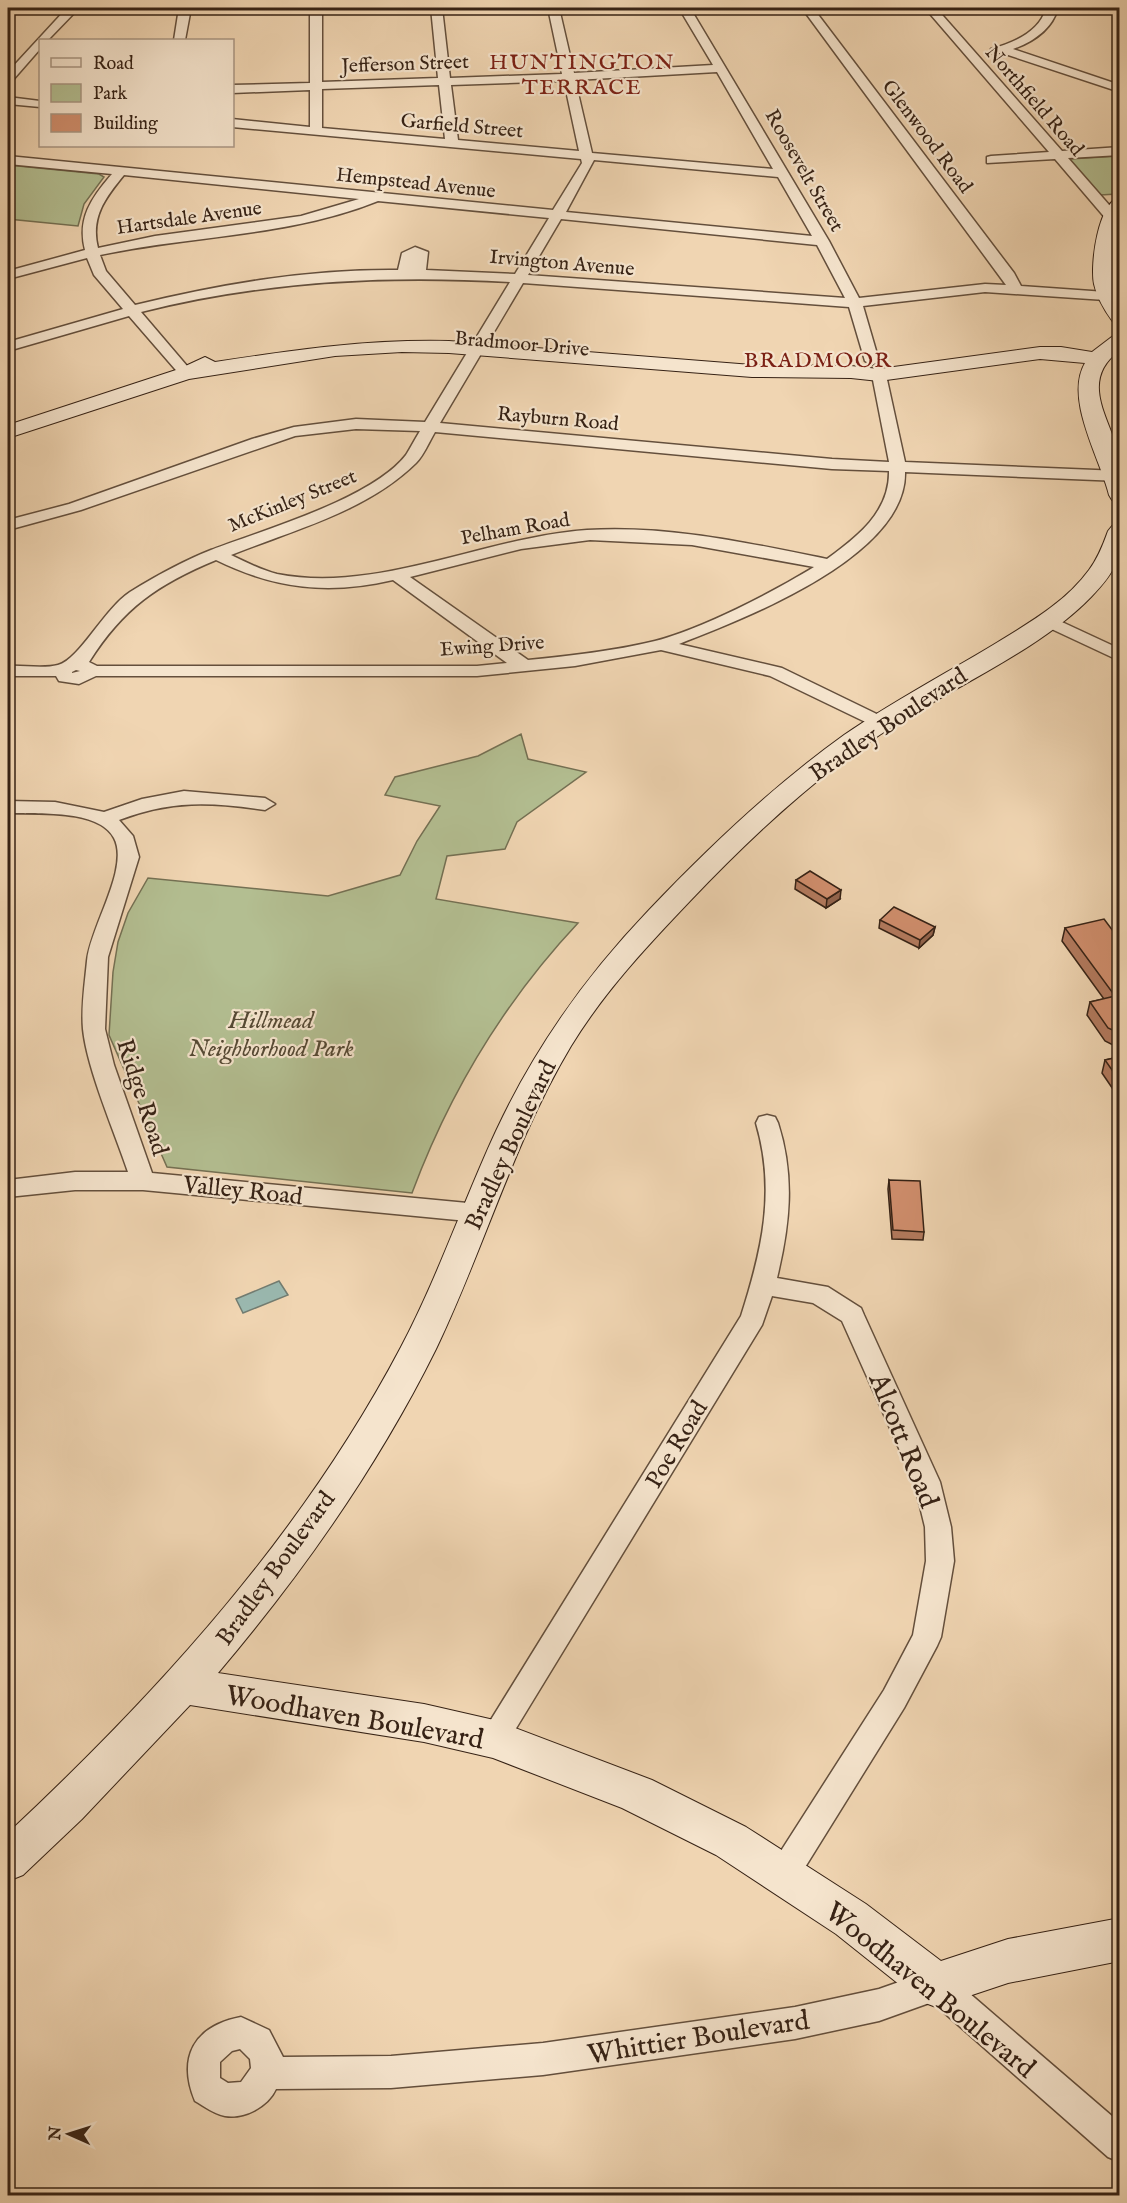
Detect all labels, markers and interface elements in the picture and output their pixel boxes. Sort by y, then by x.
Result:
legend [39,39,234,147]
street label: Northfield Road [979,40,1089,162]
district label: HUNTINGTON TERRACE [489,49,675,102]
street label: Jefferson Street [339,50,469,79]
text: Road [93,53,134,76]
street label: Glenwood Road [876,75,978,199]
text: Park [93,83,128,106]
street label: Roosevelt Street [759,105,849,237]
street label: Garfield Street [400,109,524,144]
text: Building [93,113,158,136]
street label: Hempstead Avenue [335,163,497,204]
street label: Hartsdale Avenue [115,196,263,241]
street label: Irvington Avenue [488,245,635,282]
street label: Bradmoor Drive [454,326,590,363]
district label: BRADMOOR [744,347,892,375]
street label: Rayburn Road [496,402,620,437]
street label: McKinley Street [225,464,360,538]
street label: Pelham Road [459,508,572,551]
street label: Ewing Drive [439,630,545,663]
street label: Bradley Boulevard [804,661,974,789]
park label: Hillmead Neighborhood Park [188,1006,354,1065]
street label: Ridge Road [108,1035,175,1160]
street label: Bradley Boulevard [459,1056,564,1235]
street label: Valley Road [181,1170,304,1213]
street label: Alcott Road [859,1368,946,1513]
street label: Poe Road [639,1395,716,1494]
street label: Bradley Boulevard [210,1485,343,1652]
street label: Woodhaven Boulevard [223,1679,486,1758]
street label: Woodhaven Boulevard [817,1895,1042,2087]
street label: Whittier Boulevard [585,2004,812,2073]
north arrow [39,2104,99,2164]
text: N [46,2126,66,2142]

